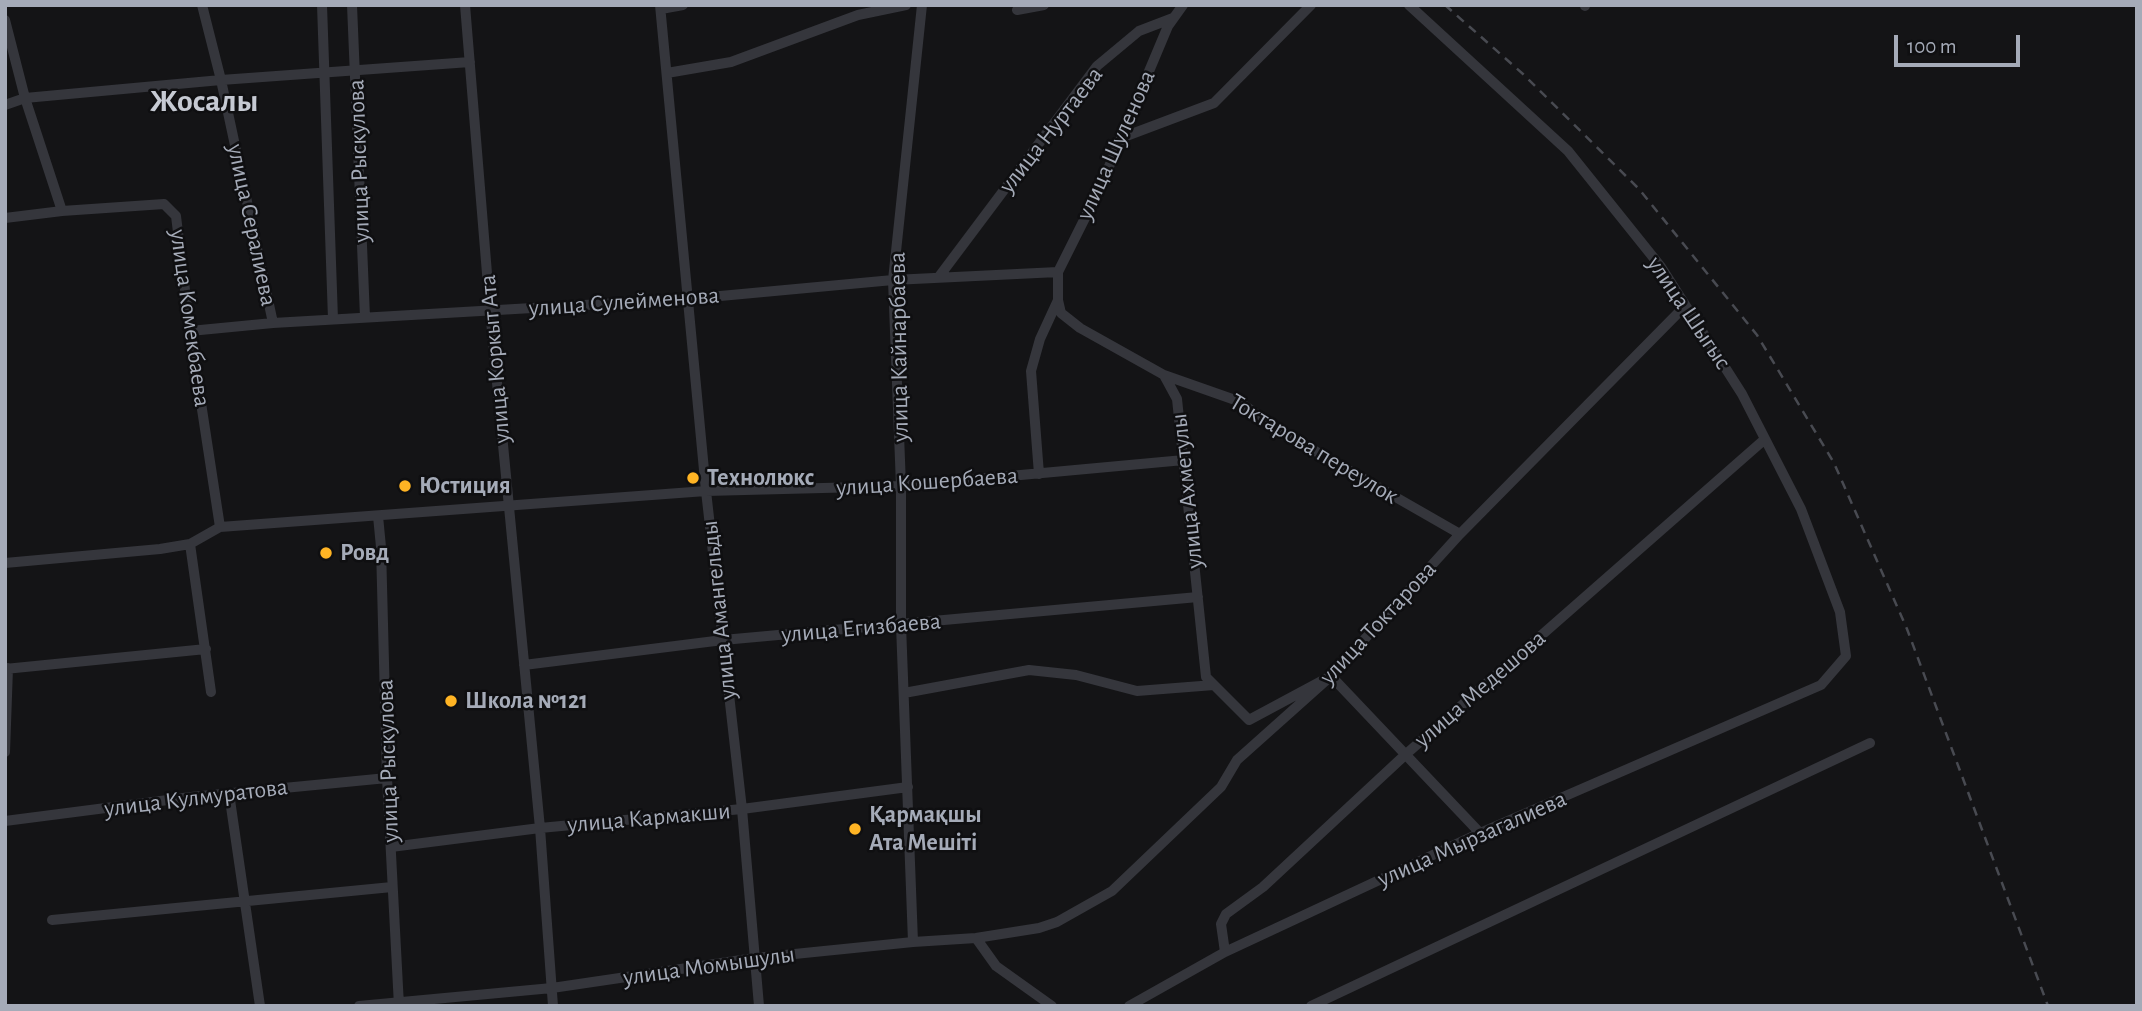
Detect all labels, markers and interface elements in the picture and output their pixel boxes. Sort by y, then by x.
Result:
scale bar [1897,21,2023,65]
text: 100 m [1907,36,1957,57]
street label: улица Нуртаева [993,61,1109,199]
street label: улица Шуленова [1070,66,1162,224]
street label: улица Рыскулова [342,79,376,243]
district label: Жосалы [150,82,258,120]
street label: улица Сералиева [221,141,283,309]
street label: улица Комекбаева [163,227,217,409]
street label: улица Шыгыс [1641,251,1737,375]
street label: улица Кайнарбаева [883,252,915,442]
street label: улица Коркыт Ата [473,273,517,445]
street label: улица Сулейменова [528,281,720,323]
street label: Токтарова переулок [1225,387,1403,511]
street label: улица Ахметулы [1165,412,1209,570]
street label: улица Кошербаева [835,461,1019,503]
place label: Технолюкс [707,464,814,492]
marker: Технолюкс [685,470,701,486]
place label: Юстиция [419,472,511,500]
marker: Юстиция [397,478,413,494]
street label: улица Амангельды [695,519,743,701]
place label: Ровд [340,539,389,567]
marker: Ровд [318,545,334,561]
street label: улица Токтарова [1313,555,1443,691]
street label: улица Егизбаева [780,607,942,649]
street label: улица Медешова [1408,624,1552,754]
street label: улица Рыскулова [371,679,405,843]
place label: Школа №121 [465,687,588,715]
marker: Школа №121 [443,693,459,709]
street label: улица Кулмуратова [103,772,289,824]
street label: улица Мырзагалиева [1373,784,1571,894]
street label: улица Кармакши [566,797,732,839]
place label: Қармақшы Ата Мешіті [869,801,982,857]
marker: Қармақшы Ата Мешіті [847,821,863,837]
street label: улица Момышулы [621,940,797,992]

